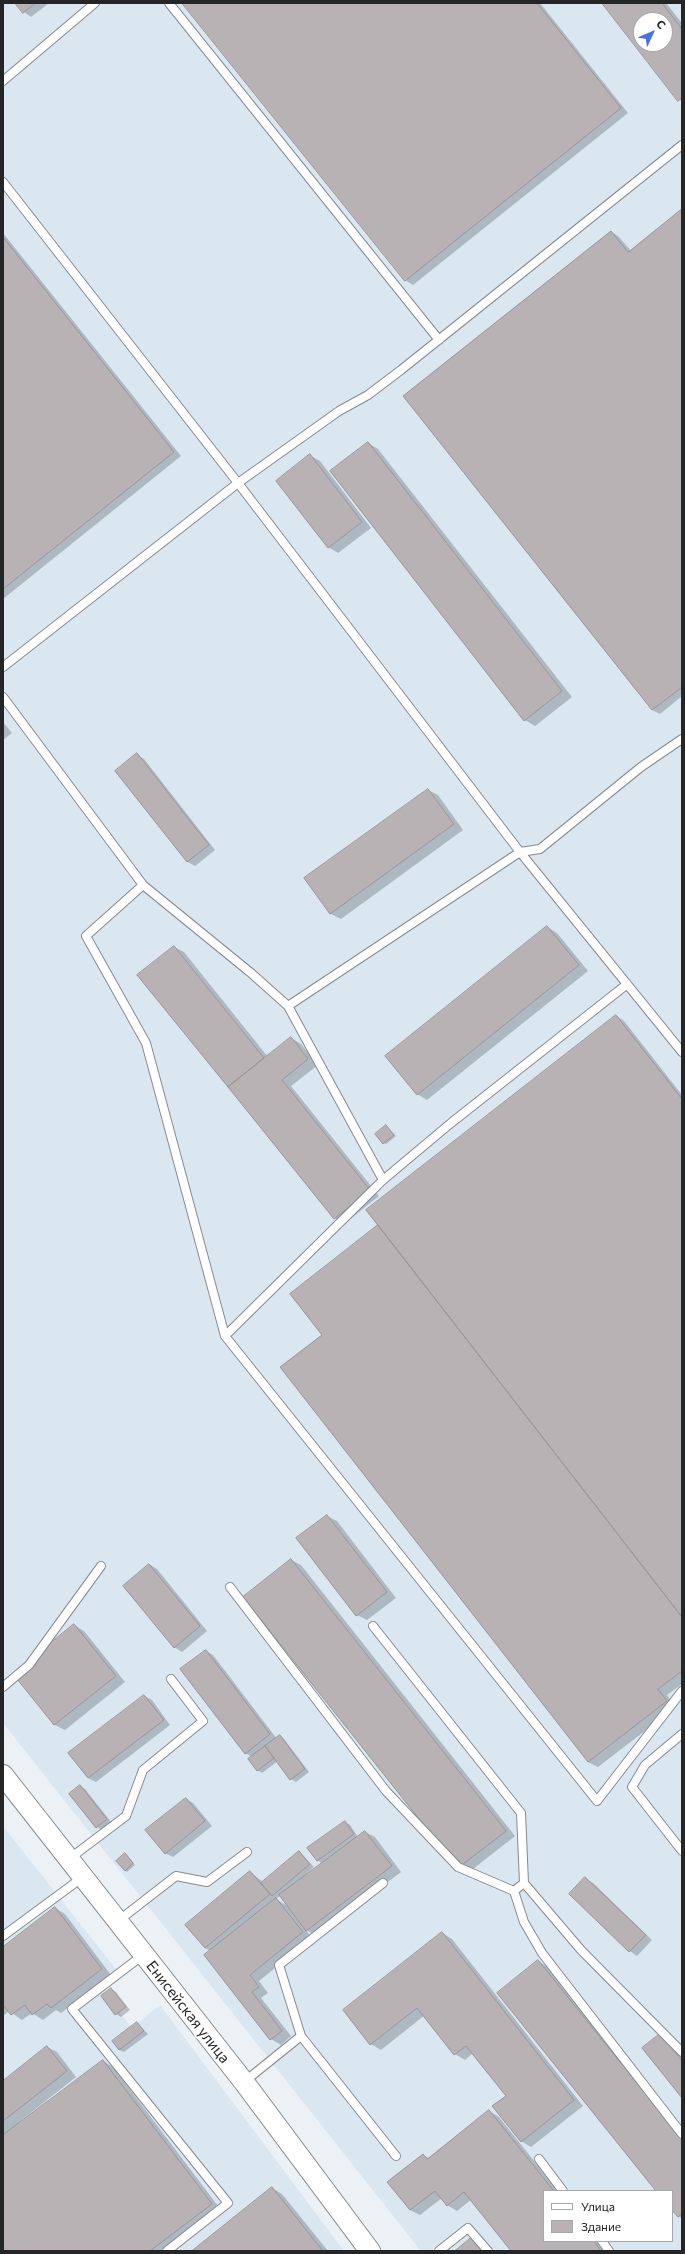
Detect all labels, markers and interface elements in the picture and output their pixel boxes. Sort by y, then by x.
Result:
north arrow [633,12,673,52]
text: С [654,17,669,31]
street label: Енисейская улица [142,1957,234,2067]
legend [543,2190,673,2242]
text: Улица [581,2199,615,2213]
text: Здание [581,2219,621,2233]

